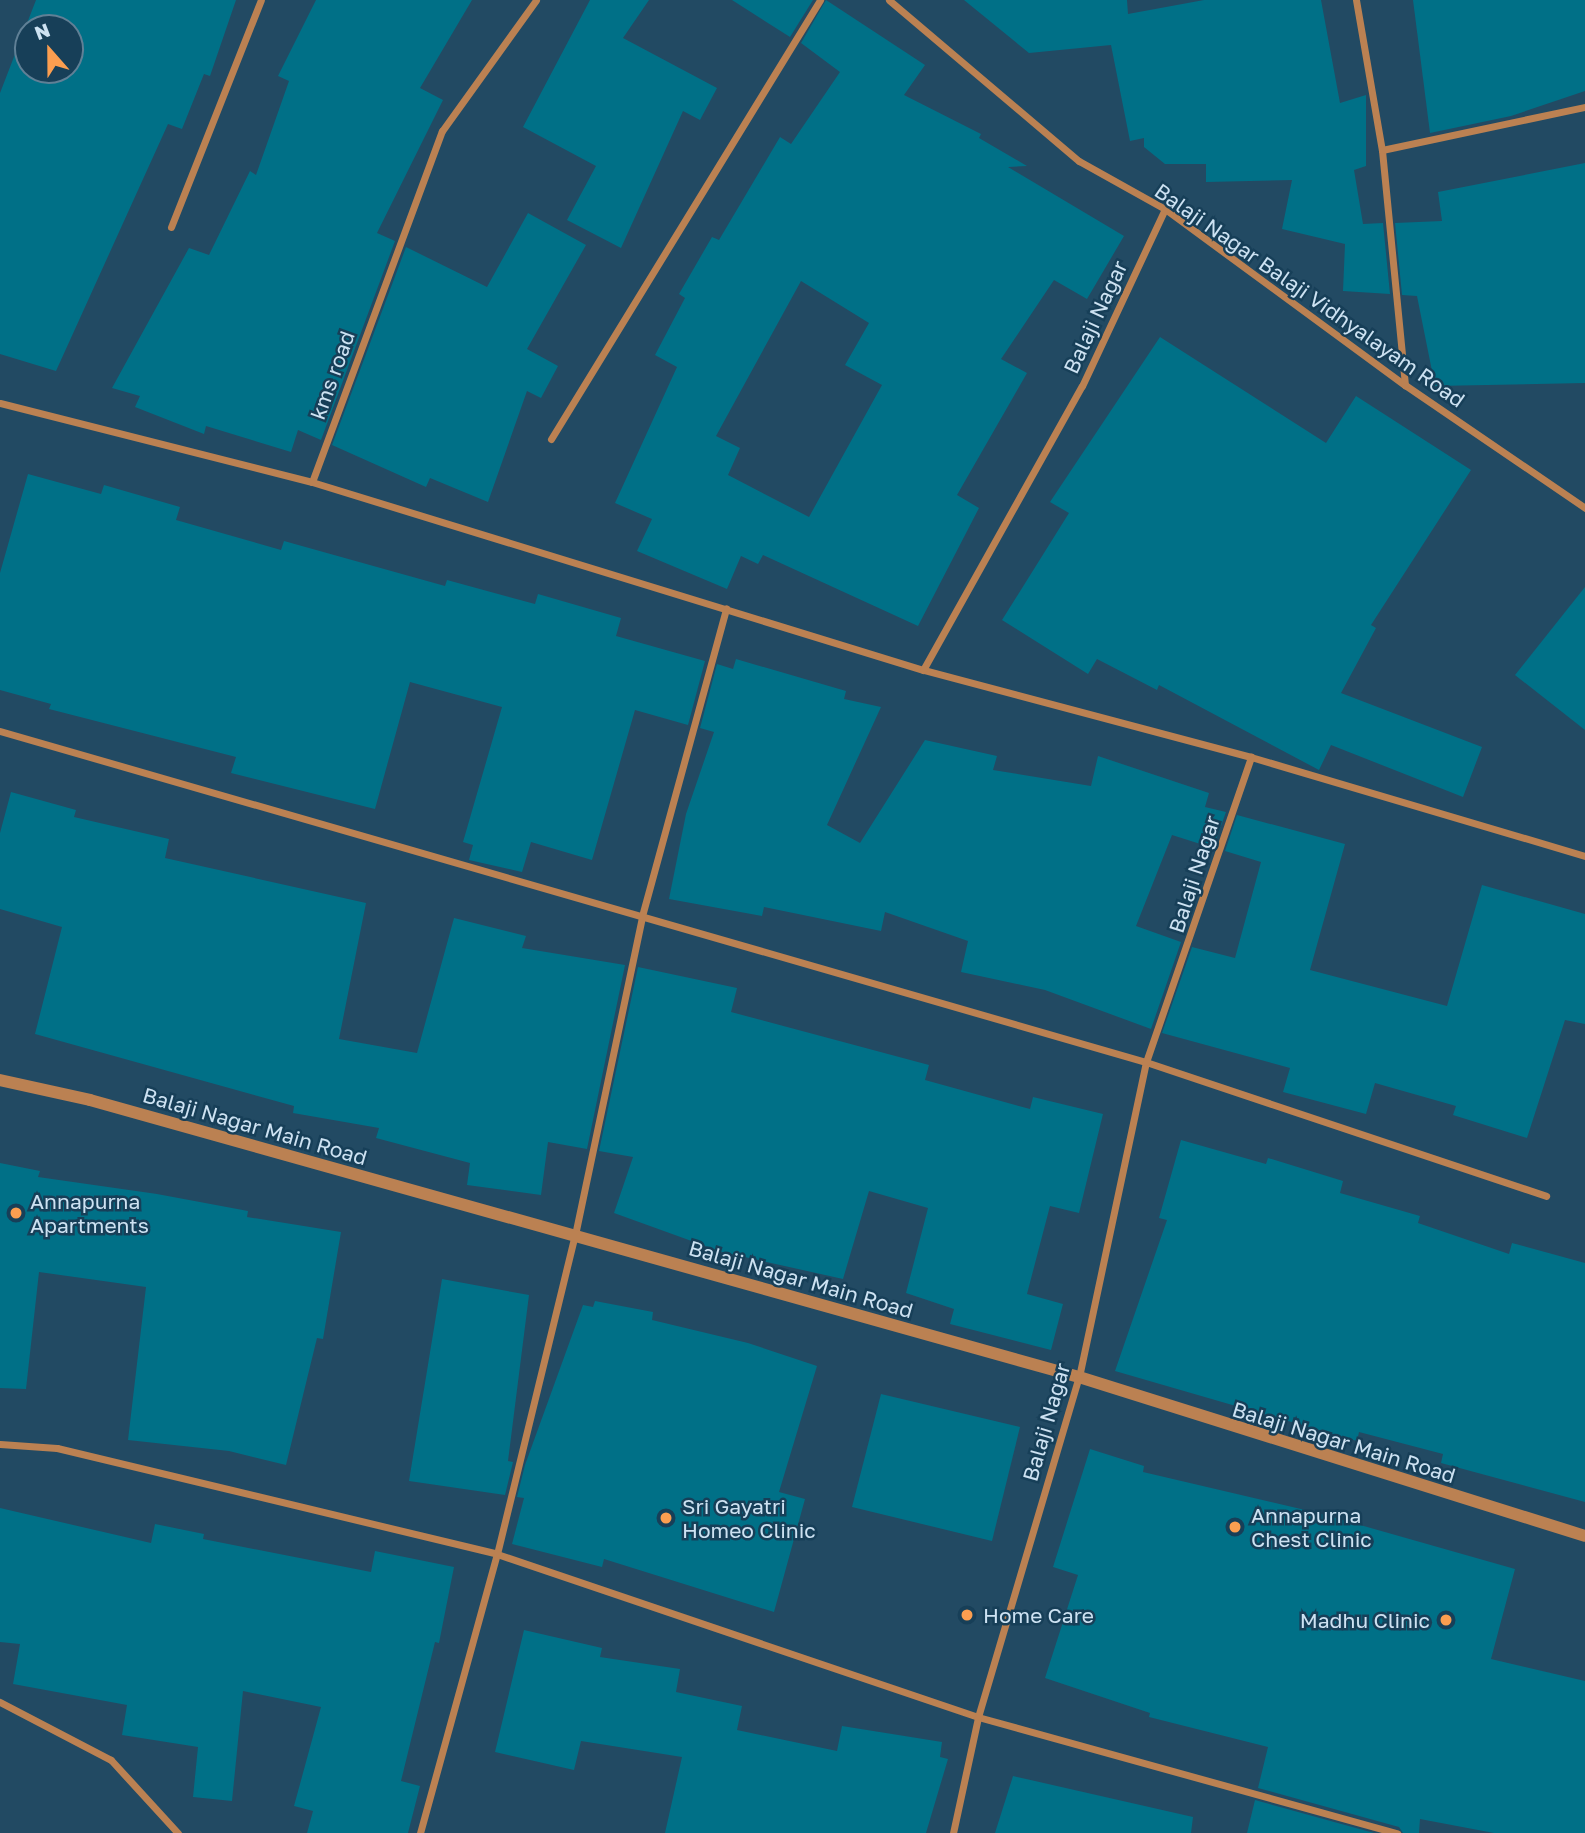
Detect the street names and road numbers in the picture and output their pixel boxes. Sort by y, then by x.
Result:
street label: Balaji Nagar Balaji Vidhyalayam Road [1150,178,1470,412]
street label: Balaji Nagar [1058,256,1132,378]
street label: kms road [304,327,360,423]
street label: Balaji Nagar [1163,812,1225,936]
street label: Balaji Nagar Main Road [140,1082,370,1170]
street label: Balaji Nagar Main Road [686,1235,916,1323]
street label: Balaji Nagar [1017,1360,1075,1484]
street label: Balaji Nagar Main Road [1229,1396,1459,1488]

